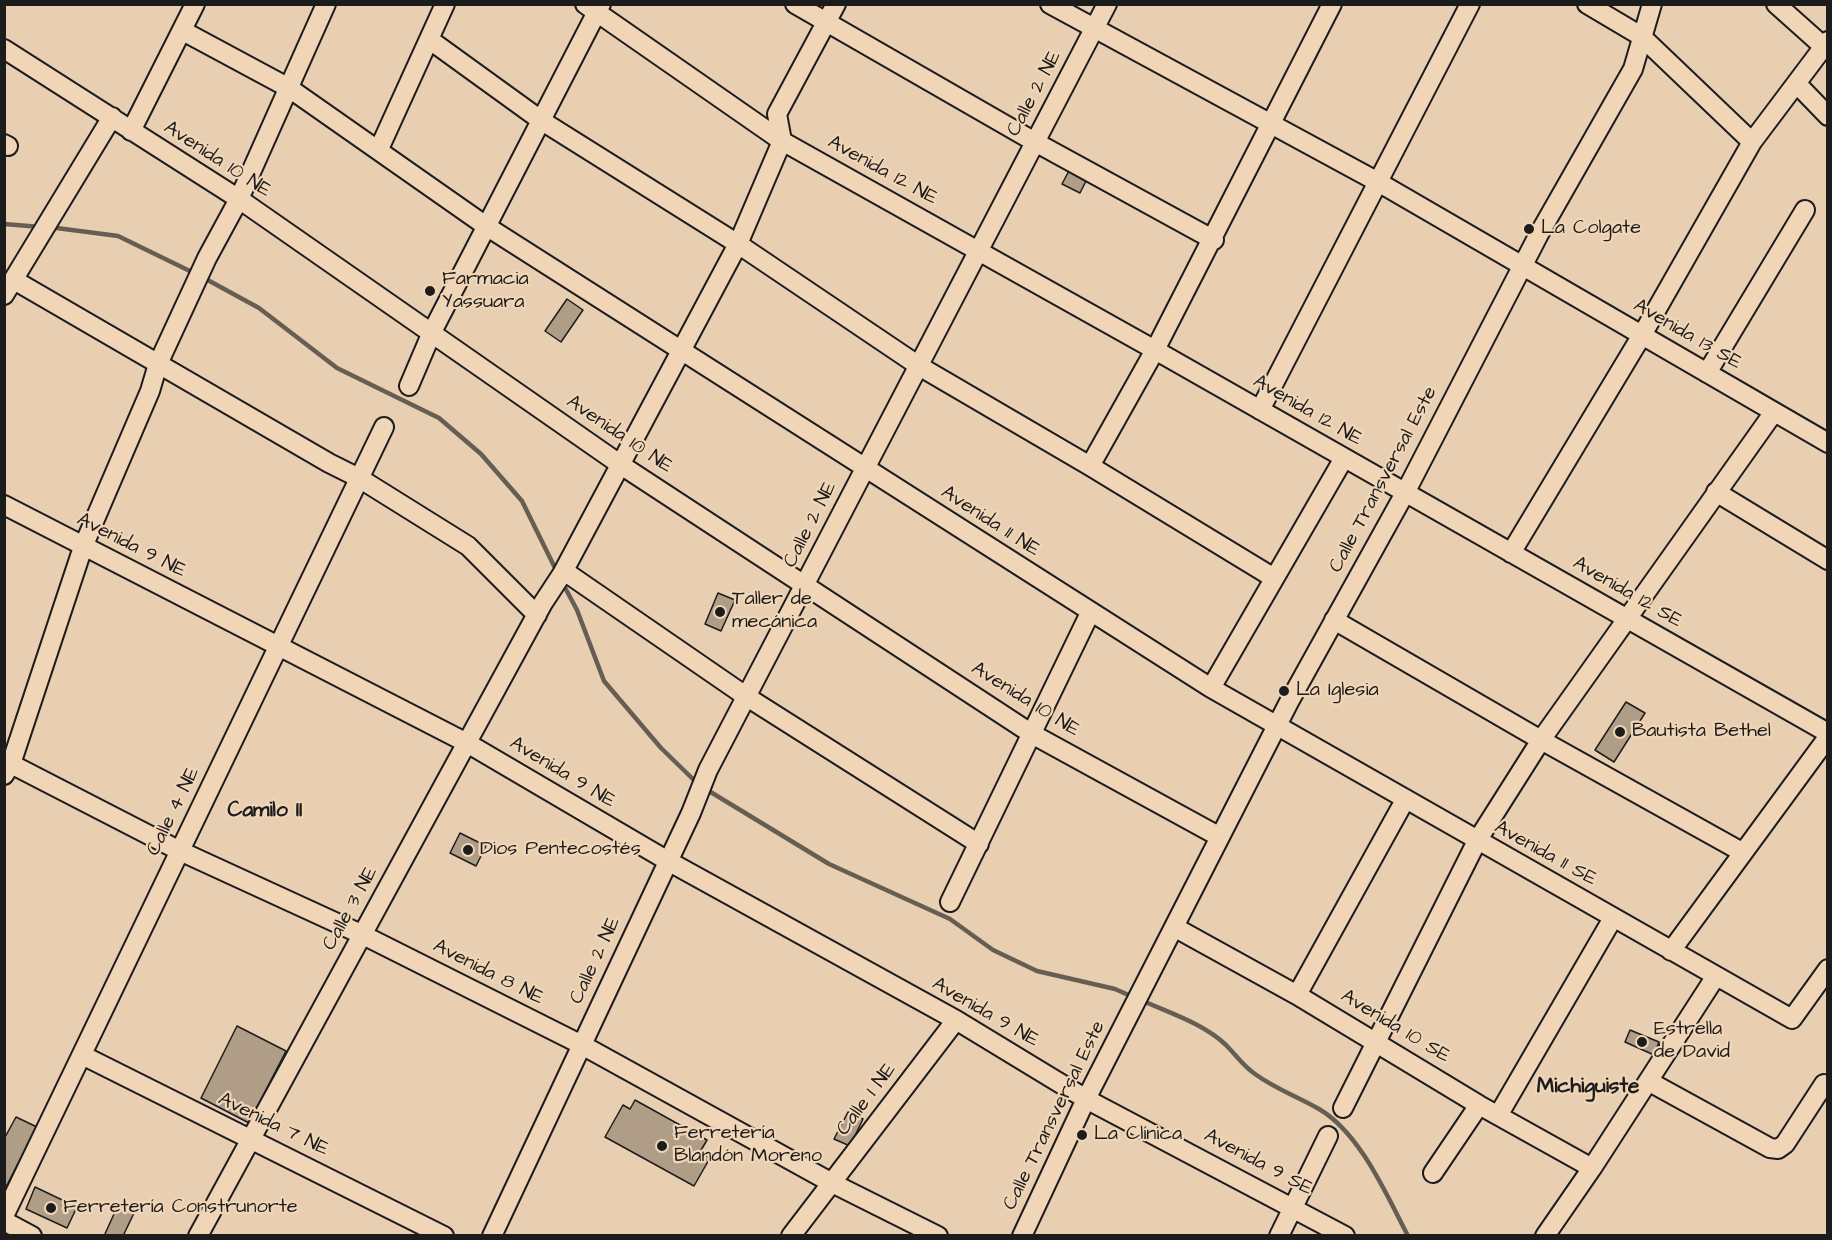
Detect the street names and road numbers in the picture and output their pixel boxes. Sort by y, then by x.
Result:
street label: Calle 2 NE [1003,47,1067,141]
street label: Avenida 10 NE [159,116,275,204]
street label: Avenida 12 NE [823,131,941,211]
street label: Avenida 13 SE [1629,294,1745,376]
street label: Avenida 12 NE [1248,370,1366,452]
street label: Calle Transversal Este [1325,383,1443,577]
street label: Avenida 10 NE [561,391,677,479]
street label: Calle 2 NE [779,478,843,572]
street label: Avenida 11 NE [936,481,1044,563]
street label: Avenida 9 NE [72,508,190,584]
street label: Avenida 12 SE [1568,552,1686,634]
street label: Avenida 10 NE [966,657,1084,743]
street label: Avenida 9 NE [505,732,619,814]
street label: Calle 4 NE [142,764,206,860]
street label: Avenida 11 SE [1490,816,1600,892]
street label: Calle 3 NE [318,863,384,955]
street label: Calle 2 NE [565,914,627,1008]
street label: Avenida 8 NE [429,935,547,1011]
street label: Avenida 9 NE [927,973,1043,1053]
street label: Avenida 10 SE [1336,985,1454,1069]
street label: Calle Transversal Este [999,1017,1111,1215]
street label: Calle 1 NE [832,1059,902,1141]
street label: Avenida 7 NE [214,1088,332,1162]
street label: Avenida 9 SE [1200,1124,1316,1202]

